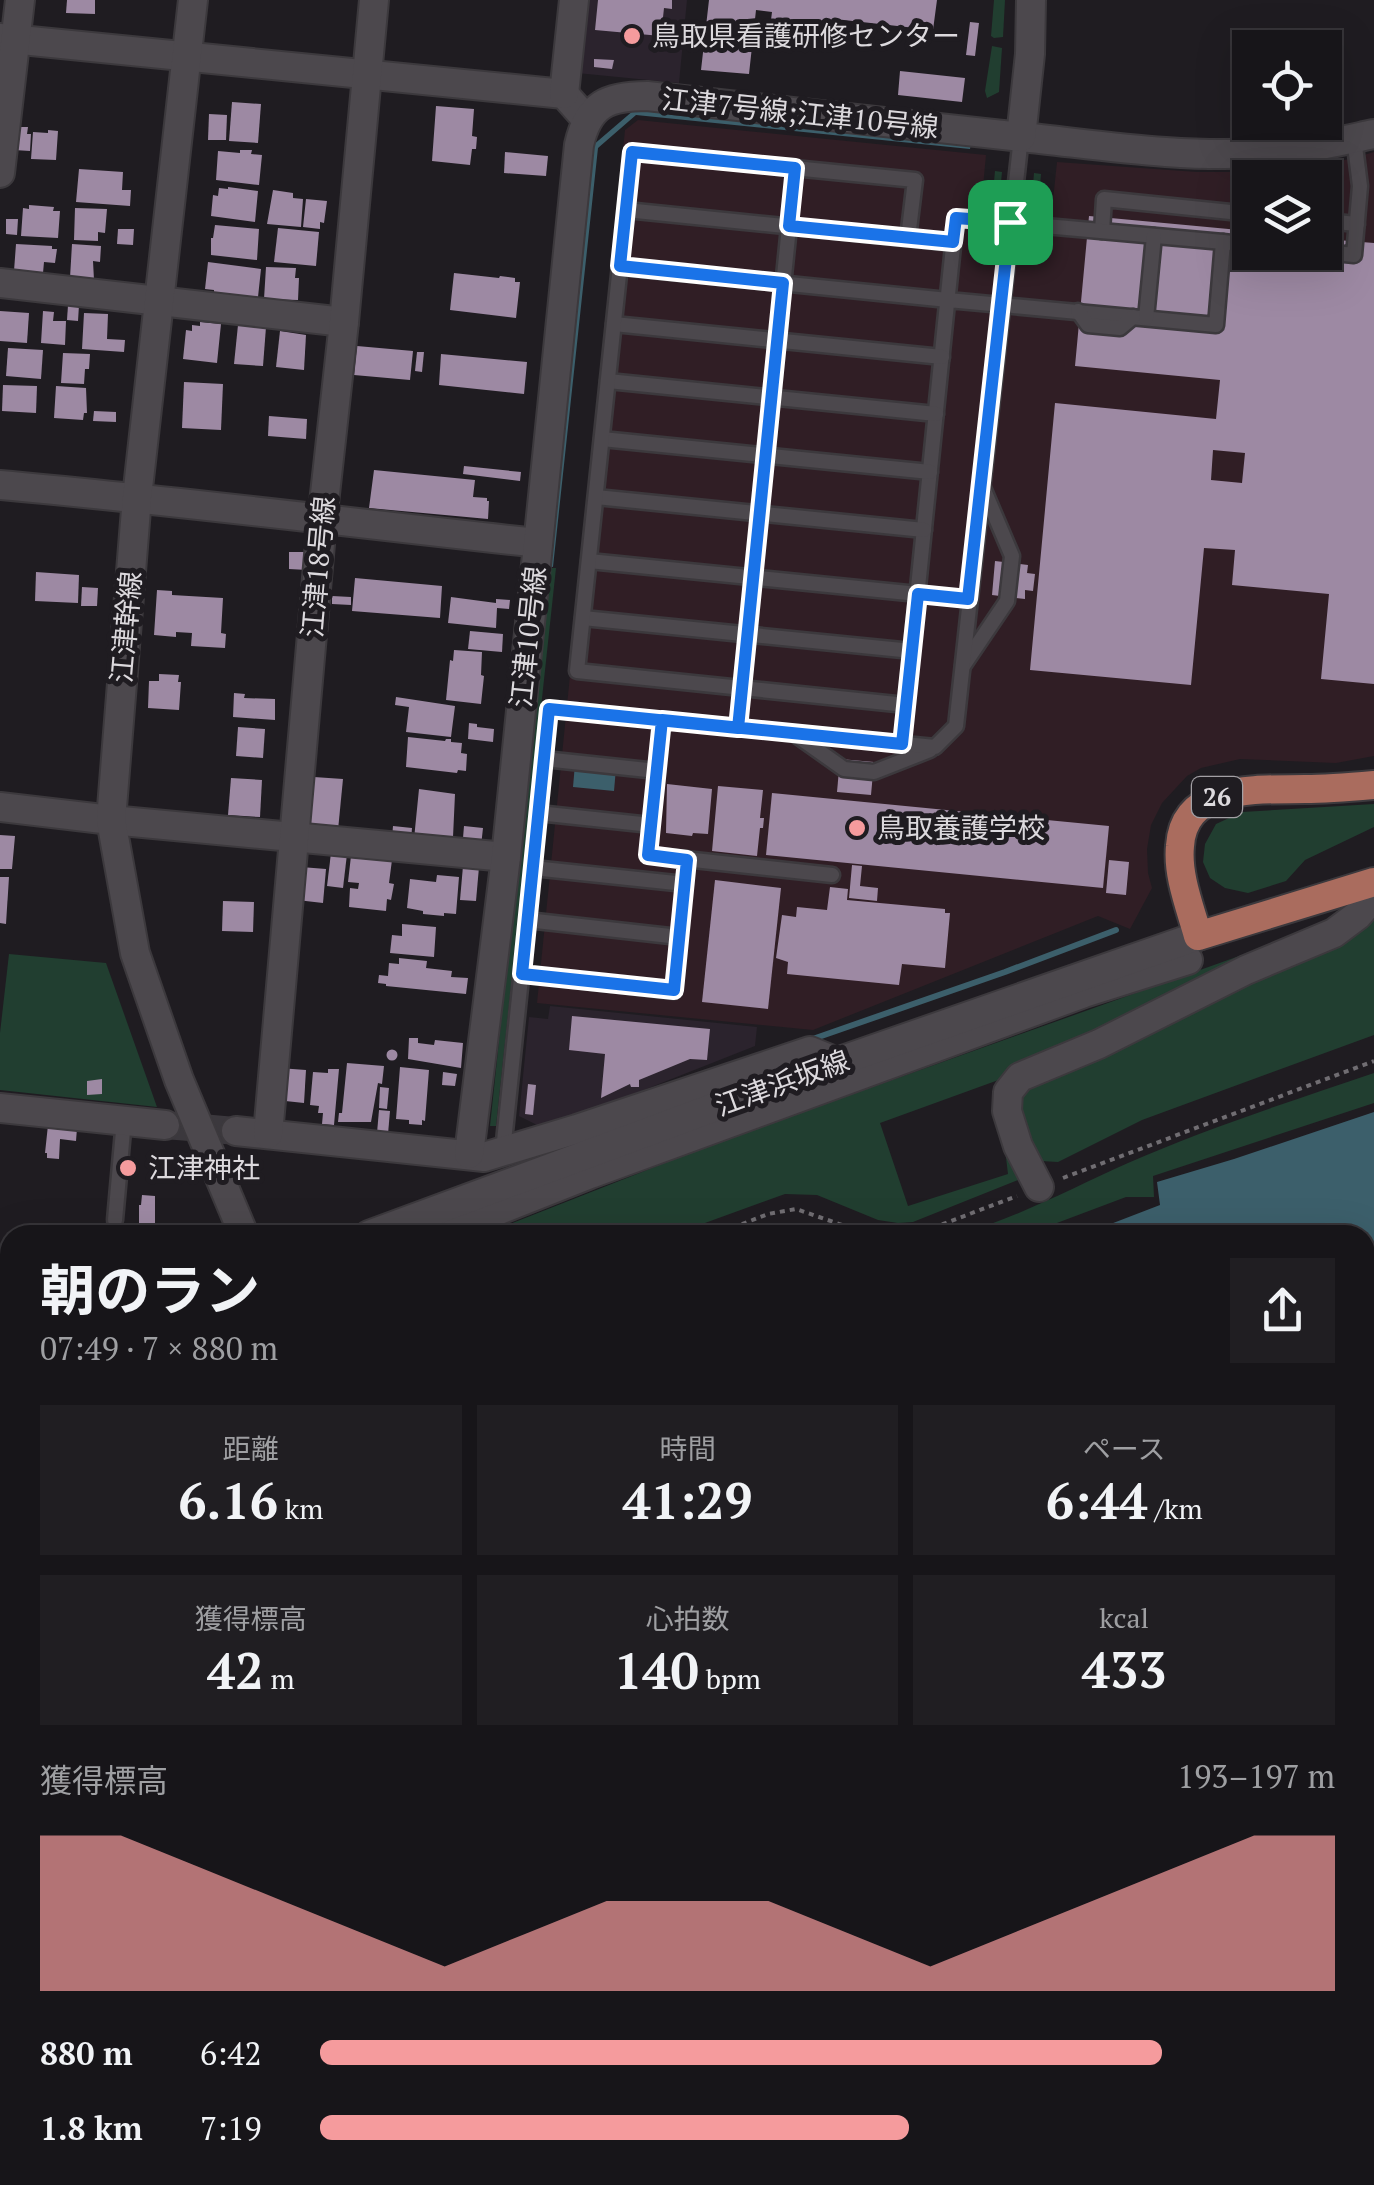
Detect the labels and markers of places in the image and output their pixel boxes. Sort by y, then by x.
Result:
place label: 鳥取県看護研修センター [652,17,960,54]
marker: 鳥取県看護研修センター [621,25,643,47]
pin [968,180,1053,265]
place label: 鳥取養護学校 [877,809,1045,846]
marker: 鳥取養護学校 [846,817,868,839]
place label: 江津神社 [148,1149,260,1186]
marker: 江津神社 [117,1157,139,1179]

